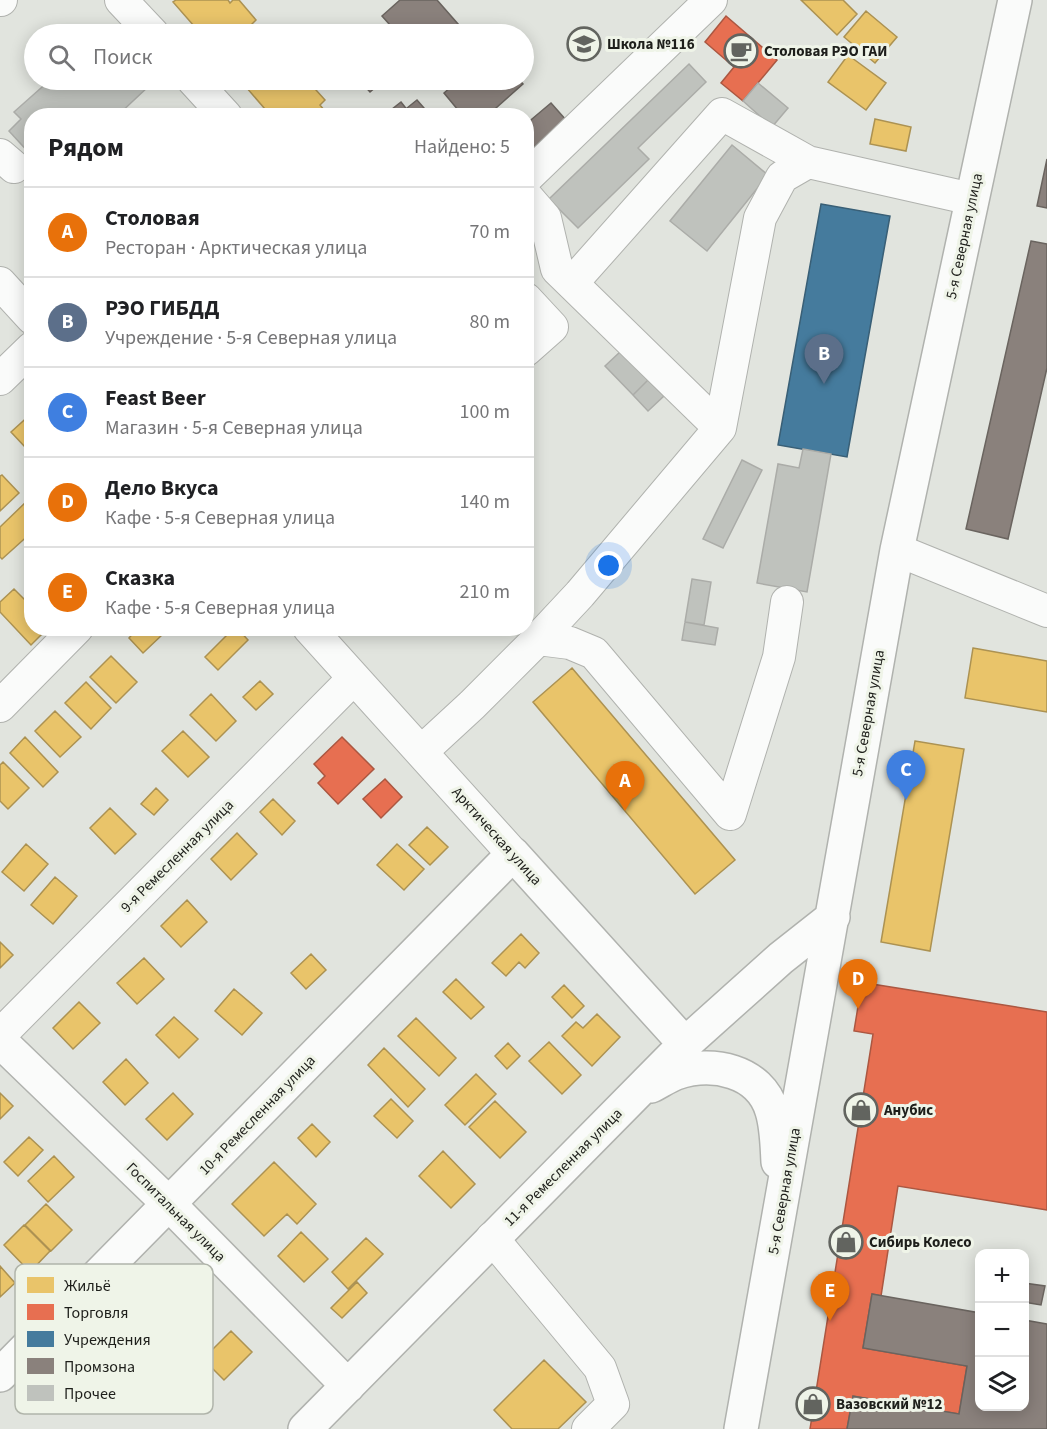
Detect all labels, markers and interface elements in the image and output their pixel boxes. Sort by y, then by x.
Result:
search box [24,24,534,90]
school or university icon: Школа №116 [566,26,602,62]
cafe icon: Столовая РЭО ГАИ [723,33,759,69]
place label: Школа №116 [607,34,695,55]
icon: search [45,41,78,74]
text: Поиск [93,41,152,73]
place label: Столовая РЭО ГАИ [764,41,887,62]
text: Рядом [48,129,124,166]
text: Найдено: 5 [414,133,510,161]
street label: 5-я Северная улица [941,171,988,301]
text: Столовая [105,202,200,234]
text: A [62,218,73,246]
text: 70 m [470,218,510,246]
text: Ресторан · Арктическая улица [105,234,367,262]
text: РЭО ГИБДД [105,292,219,324]
text: B [61,308,74,336]
text: 80 m [470,308,510,336]
text: Учреждение · 5-я Северная улица [105,324,397,352]
pin: B [804,334,844,384]
text: Feast Beer [105,382,206,414]
text: C [62,398,73,426]
text: 100 m [460,398,510,426]
text: Магазин · 5-я Северная улица [105,414,363,442]
text: Дело Вкуса [105,472,219,504]
text: D [61,488,74,516]
text: 140 m [460,488,510,516]
text: Кафе · 5-я Северная улица [105,504,335,532]
your location [594,551,623,580]
text: Сказка [105,562,175,594]
text: E [62,578,73,606]
text: 210 m [460,578,510,606]
text: Кафе · 5-я Северная улица [105,594,335,622]
street label: 5-я Северная улица [847,648,890,778]
pin: C [886,750,926,800]
pin: A [606,762,644,811]
street label: Арктическая улица [447,783,547,890]
street label: 9-я Ремесленная улица [116,795,239,918]
pin: D [838,960,878,1009]
street label: 10-я Ремесленная улица [194,1051,320,1180]
shop icon: Анубис [843,1092,879,1128]
place label: Анубис [883,1100,933,1121]
street label: 11-я Ремесленная улица [500,1104,627,1231]
street label: 5-я Северная улица [763,1126,806,1256]
street label: Госпитальная улица [121,1158,230,1267]
shop icon: Сибирь Колесо [828,1224,864,1260]
place label: Сибирь Колесо [869,1232,972,1253]
map controls [975,1249,1029,1411]
button: + [975,1249,1029,1303]
legend [15,1264,213,1414]
pin: E [810,1272,850,1321]
text: Жильё [64,1275,111,1297]
text: Торговля [64,1302,129,1324]
button: − [975,1303,1029,1357]
text: Учреждения [64,1329,151,1351]
text: Промзона [64,1356,135,1378]
button: layers [975,1357,1029,1411]
text: Прочее [64,1383,116,1405]
shop icon: Вазовский №12 [795,1386,831,1422]
place label: Вазовский №12 [836,1394,943,1415]

